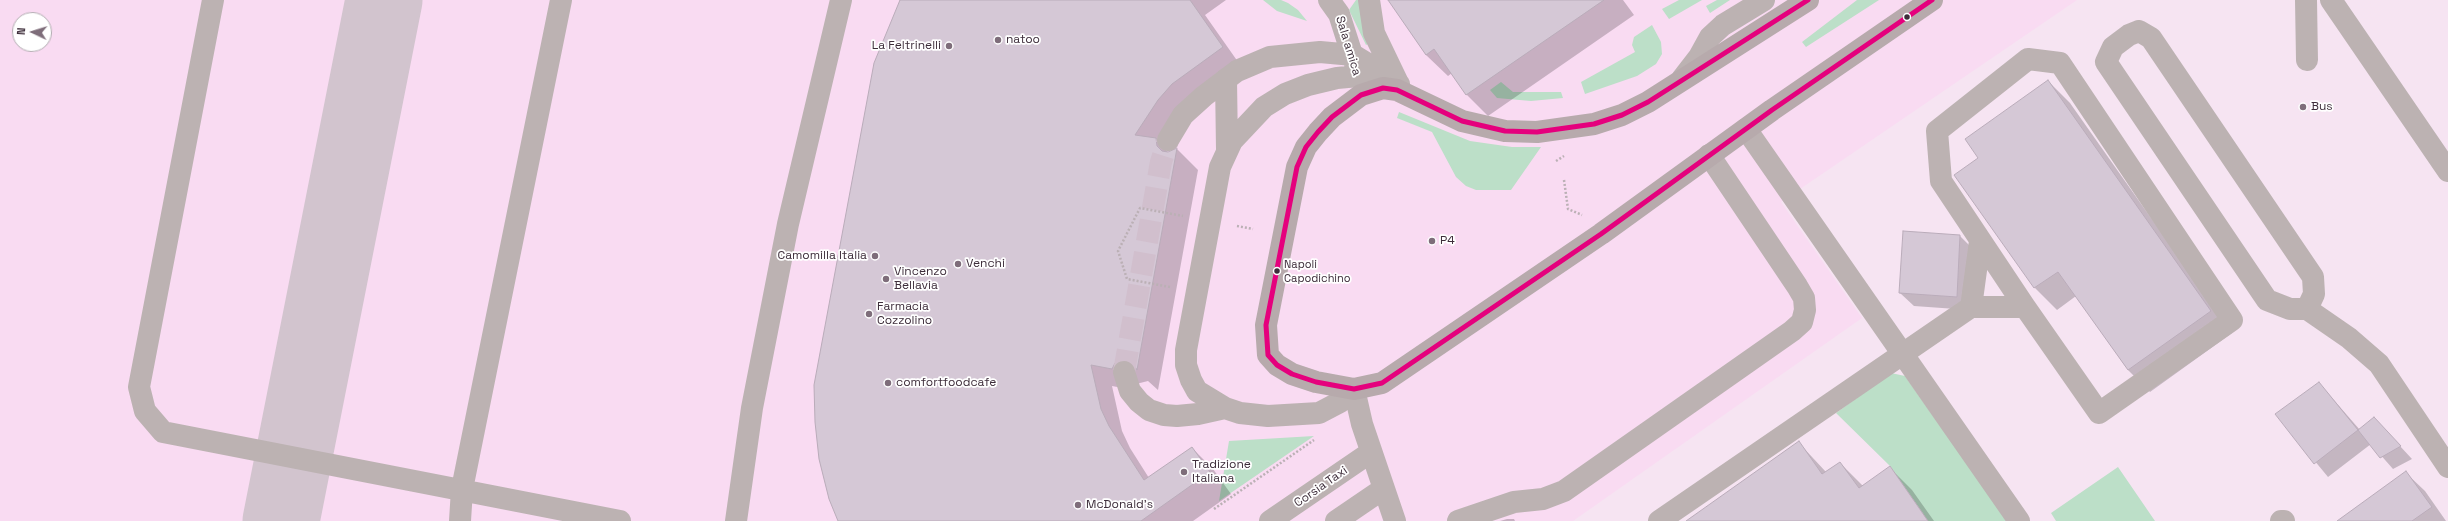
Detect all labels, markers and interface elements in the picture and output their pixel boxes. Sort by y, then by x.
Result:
north arrow [12,12,52,52]
unlabelled marker [1902,12,1912,22]
street label: Sala amica [1332,15,1364,77]
text: N [14,27,28,35]
place label: natoo [1006,33,1040,47]
marker: natoo [993,35,1003,45]
place label: La Feltrinelli [872,39,941,53]
marker: La Feltrinelli [944,41,954,51]
place label: Bus [2311,100,2333,114]
marker: Bus [2298,102,2308,112]
place label: P4 [1440,234,1455,248]
marker: P4 [1427,236,1437,246]
place label: Camomilla Italia [777,249,867,263]
marker: Camomilla Italia [870,251,880,261]
place label: Venchi [966,257,1005,271]
place label: Napoli Capodichino [1284,258,1351,284]
marker: Venchi [953,259,963,269]
place label: Vincenzo Bellavia [894,265,947,293]
marker: Napoli Capodichino [1272,266,1282,276]
marker: Vincenzo Bellavia [881,274,891,284]
place label: Farmacia Cozzolino [877,300,932,328]
marker: Farmacia Cozzolino [864,309,874,319]
place label: comfortfoodcafe [896,376,996,390]
marker: comfortfoodcafe [883,378,893,388]
place label: Tradizione Italiana [1192,458,1251,486]
street label: Corsia Taxi [1292,463,1350,511]
marker: Tradizione Italiana [1179,467,1189,477]
place label: McDonald's [1086,498,1153,512]
marker: McDonald's [1073,500,1083,510]

